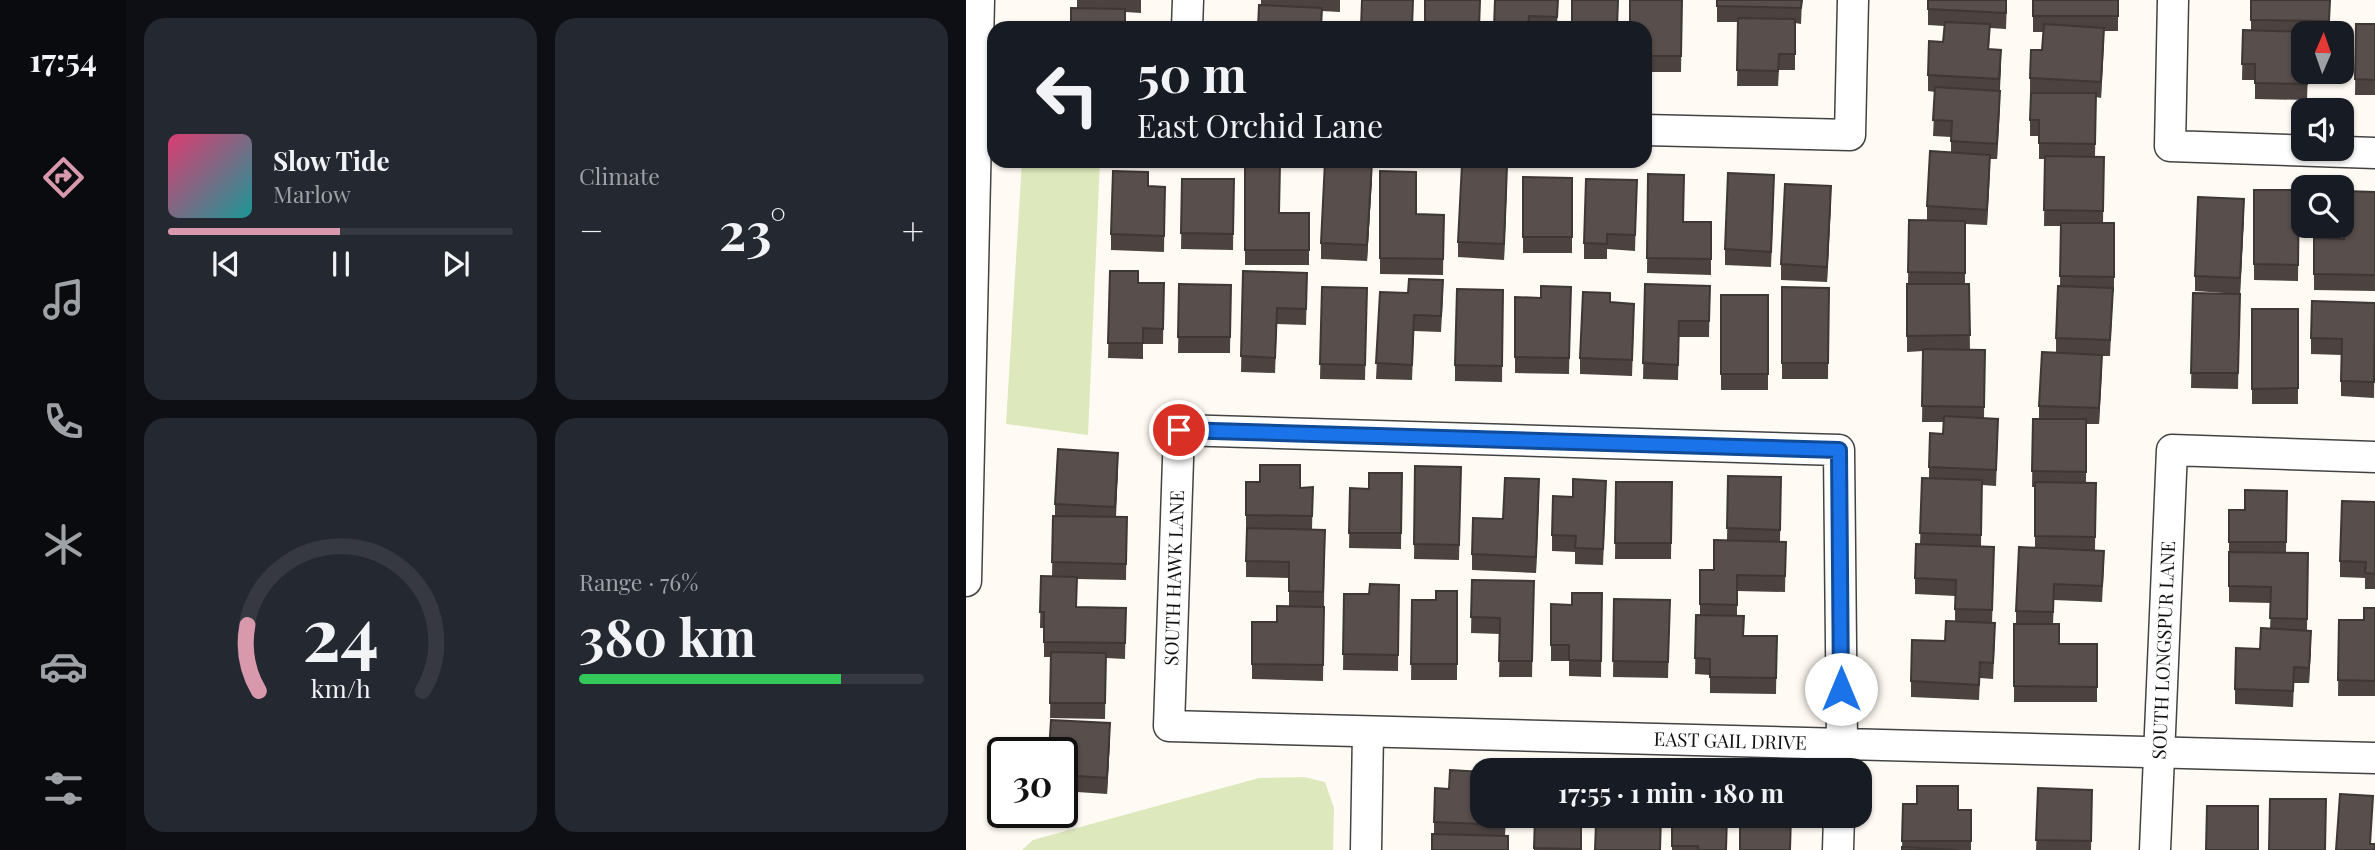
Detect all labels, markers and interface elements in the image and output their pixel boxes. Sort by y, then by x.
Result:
north arrow [2291,21,2354,84]
map controls [2291,21,2354,238]
text: 17:54 [29,37,97,80]
text: 50 m [1137,40,1247,105]
icon: left [1022,49,1113,140]
button: sound [2291,98,2354,161]
text: East Orchid Lane [1137,103,1383,146]
text: Slow Tide [273,143,390,178]
icon: directions [39,153,88,202]
text: Climate [579,160,660,191]
button: search [2291,175,2354,238]
text: Marlow [273,178,351,209]
text: 23° [719,195,786,264]
text: − [579,204,604,255]
text: + [902,204,924,255]
icon: previous [207,245,245,283]
icon: pause [322,245,360,283]
icon: next [437,245,475,283]
icon: music [39,275,88,324]
icon: phone [39,397,88,446]
pin [1149,400,1209,460]
icon: arrive [1160,411,1198,449]
street label: SOUTH HAWK LANE [1157,490,1189,666]
icon: climate [39,520,88,569]
street label: SOUTH LONGSPUR LANE [2145,540,2180,760]
text: Range · 76% [579,566,698,597]
text: 24 [302,582,379,679]
text: 380 km [579,601,756,670]
icon: car [39,642,88,691]
position arrow [1804,652,1878,726]
text: km/h [311,671,371,704]
street label: EAST GAIL DRIVE [1653,725,1807,755]
speed limit sign: 30 [987,737,1078,828]
icon: filters [39,764,88,813]
text: 17:55 · 1 min · 180 m [1558,775,1784,810]

